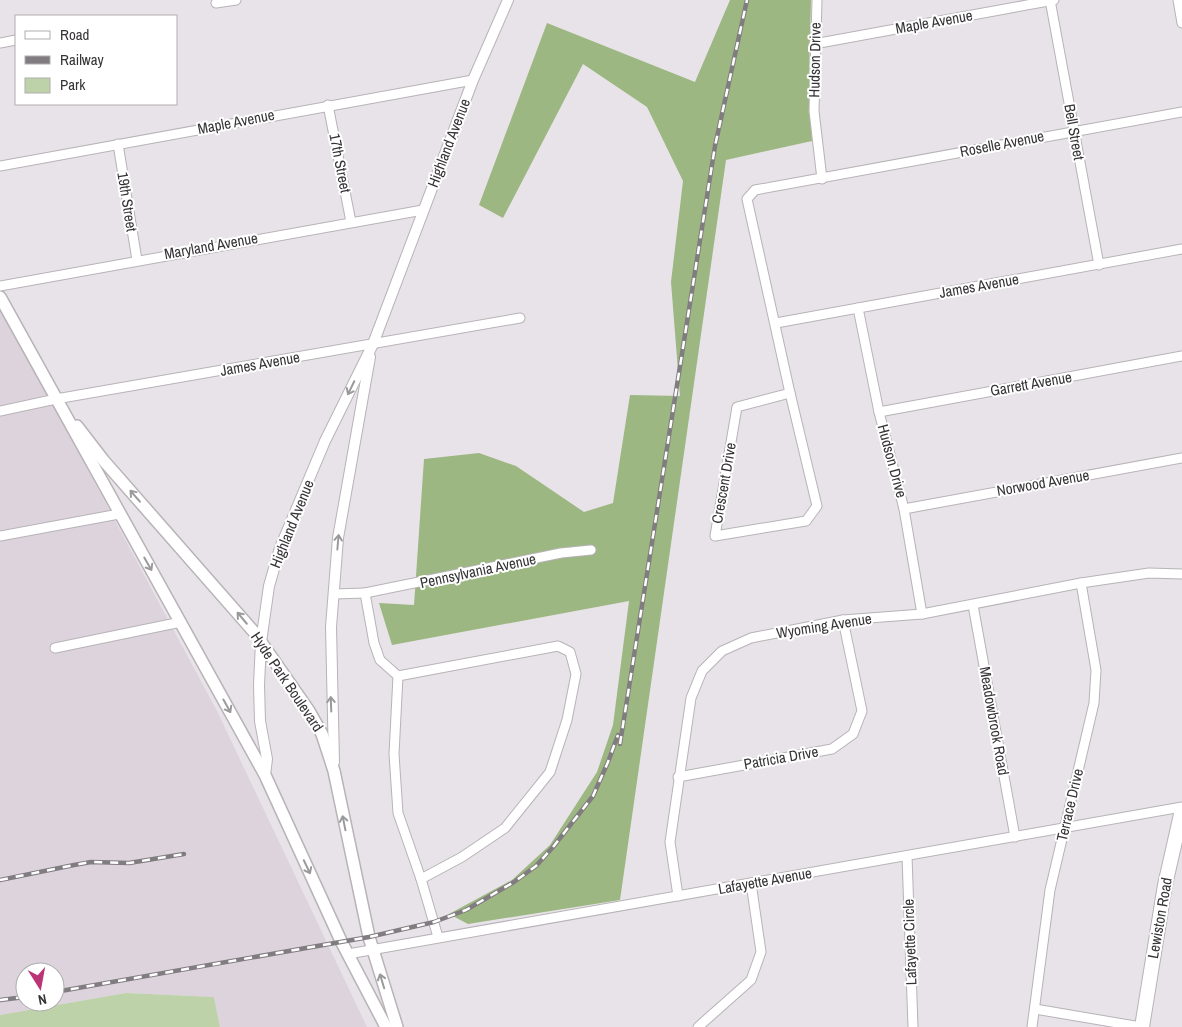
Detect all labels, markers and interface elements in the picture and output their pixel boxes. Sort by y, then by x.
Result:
street label: Maple Avenue [894,4,974,39]
legend [15,15,178,105]
street label: Hudson Drive [803,22,826,98]
text: Road [60,24,89,45]
text: Railway [60,49,105,70]
text: Park [60,74,86,95]
street label: Highland Avenue [422,95,475,190]
street label: Bell Street [1059,102,1090,162]
street label: Maple Avenue [196,104,276,139]
street label: Roselle Avenue [958,125,1046,162]
street label: 17th Street [324,131,357,195]
street label: 19th Street [112,171,143,234]
street label: Maryland Avenue [162,227,260,264]
street label: James Avenue [937,268,1021,303]
street label: James Avenue [218,346,302,381]
street label: Garrett Avenue [988,366,1074,401]
one-way arrow [346,380,356,395]
street label: Hudson Drive [873,422,912,500]
street label: Crescent Drive [706,441,741,525]
street label: Norwood Avenue [995,464,1091,501]
street label: Highland Avenue [264,476,319,571]
one-way arrow [129,490,141,503]
one-way arrow [333,534,342,550]
street label: Pennsylvania Avenue [418,548,538,593]
one-way arrow [144,556,154,570]
street label: Wyoming Avenue [775,608,873,643]
one-way arrow [237,612,248,625]
street label: Hyde Park Boulevard [246,628,329,736]
street label: Meadowbrook Road [975,665,1014,777]
one-way arrow [327,697,336,713]
one-way arrow [223,698,232,713]
street label: Patricia Drive [742,741,820,774]
street label: Terrace Drive [1051,766,1088,843]
one-way arrow [339,815,348,831]
one-way arrow [303,859,312,874]
street label: Lafayette Avenue [716,862,814,899]
street label: Lewiston Road [1142,876,1177,960]
street label: Lafayette Circle [897,898,921,985]
north arrow [15,962,65,1012]
one-way arrow [376,973,386,989]
text: N [37,990,48,1009]

